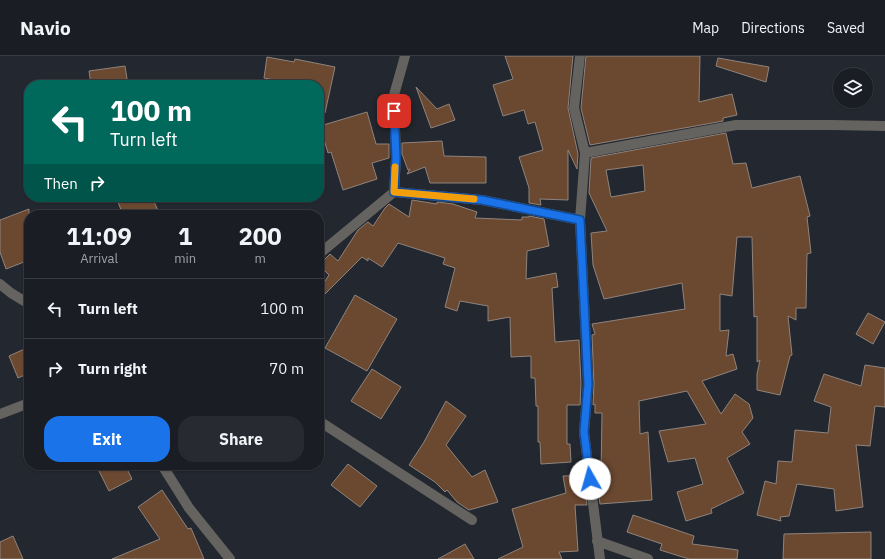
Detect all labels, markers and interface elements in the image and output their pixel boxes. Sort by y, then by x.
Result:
text: Navio [20,16,71,40]
text: Map [692,19,719,37]
text: Directions [741,19,805,37]
text: Saved [827,19,865,37]
map controls [833,68,873,108]
button: layers [833,68,873,108]
text: 100 m [110,92,192,129]
pin [377,94,411,128]
icon: left [44,96,96,148]
icon: arrive [383,100,405,122]
text: Turn left [110,128,178,151]
icon: right [86,172,108,194]
text: Then [44,174,78,193]
text: 11:09 [66,220,132,252]
text: 1 [178,220,192,252]
text: 200 [238,220,282,252]
text: Arrival [80,250,118,267]
text: min [174,250,196,267]
text: m [254,250,266,267]
icon: left [44,298,66,320]
text: Turn left [78,299,138,318]
text: 100 m [260,299,304,318]
icon: right [44,358,66,380]
text: Turn right [78,359,147,378]
text: 70 m [269,359,304,378]
button: Exit [44,416,170,462]
button: Share [178,416,304,462]
position arrow [569,458,611,500]

